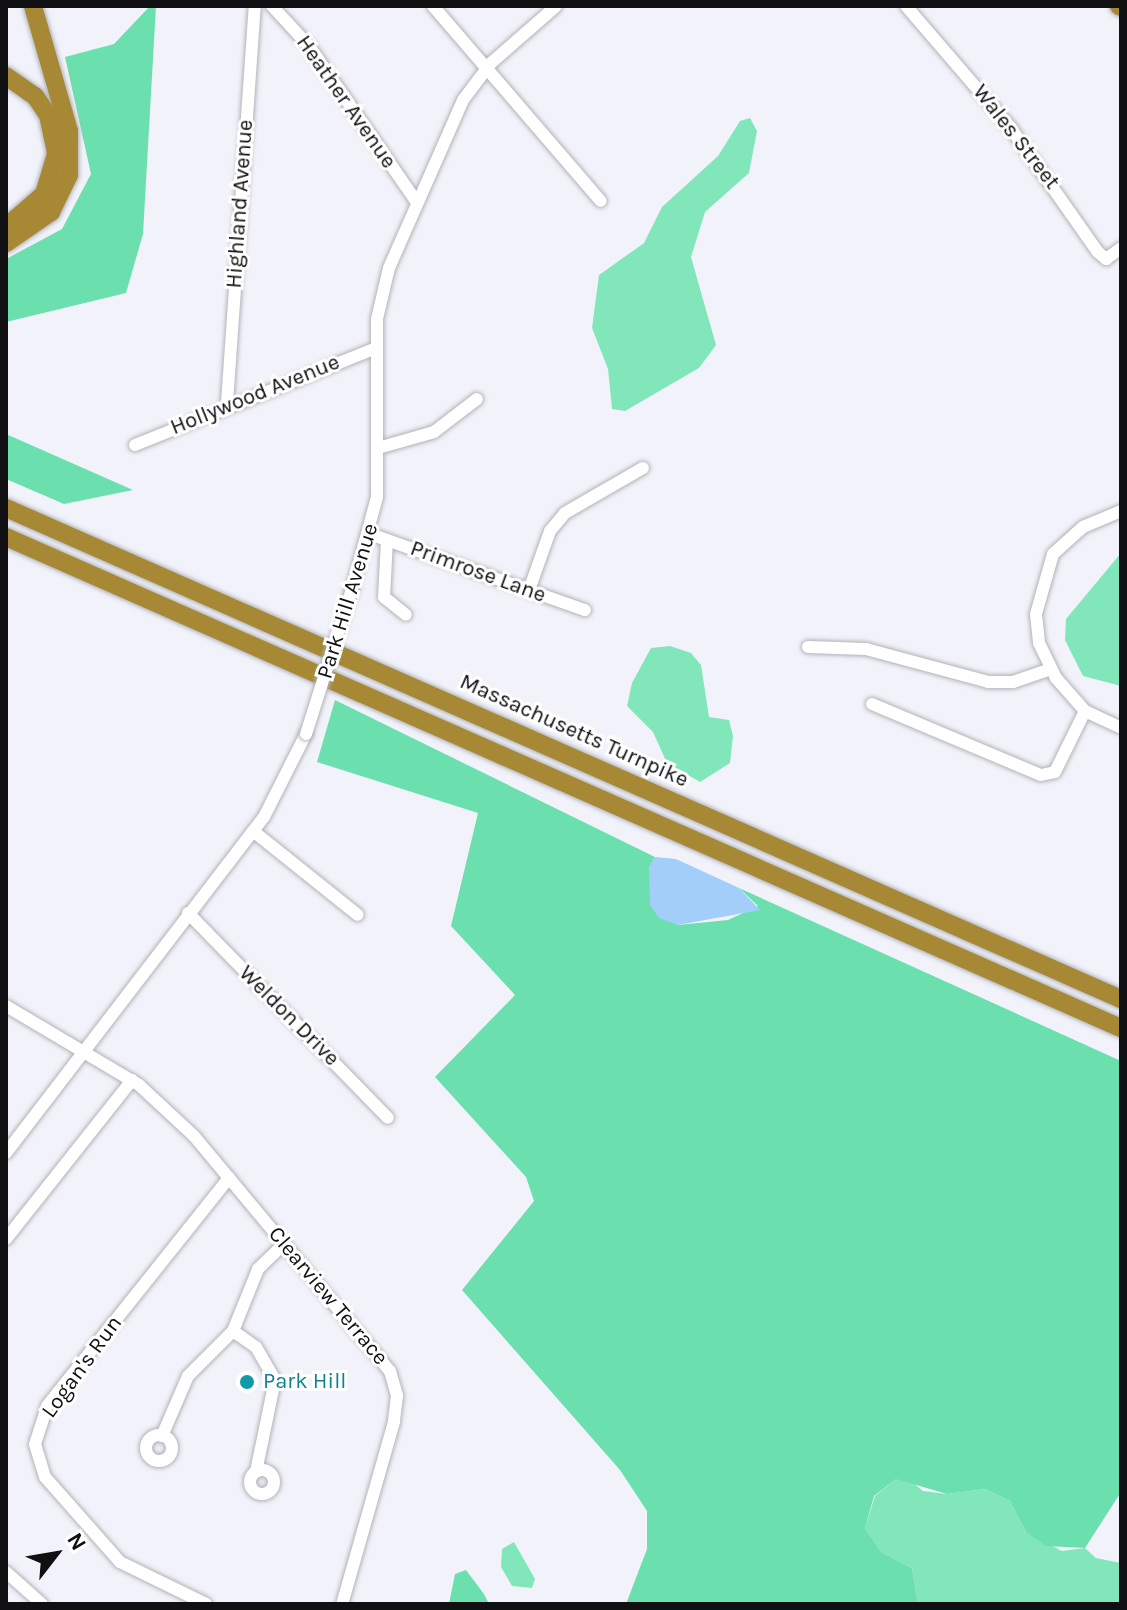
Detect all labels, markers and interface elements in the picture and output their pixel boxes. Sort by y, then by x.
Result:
street label: Heather Avenue [290,30,402,174]
street label: Wales Street [967,79,1065,195]
street label: Highland Avenue [221,119,259,289]
street label: Hollywood Avenue [167,349,343,441]
street label: Park Hill Avenue [312,520,384,682]
street label: Primrose Lane [407,535,549,609]
street label: Massachusetts Turnpike [456,669,692,793]
street label: Weldon Drive [233,960,345,1072]
street label: Clearview Terrace [262,1221,394,1371]
street label: Logan's Run [36,1311,128,1423]
place label: Park Hill [263,1369,346,1395]
marker: Park Hill [238,1373,256,1391]
north arrow [16,1514,96,1594]
text: N [61,1528,92,1555]

